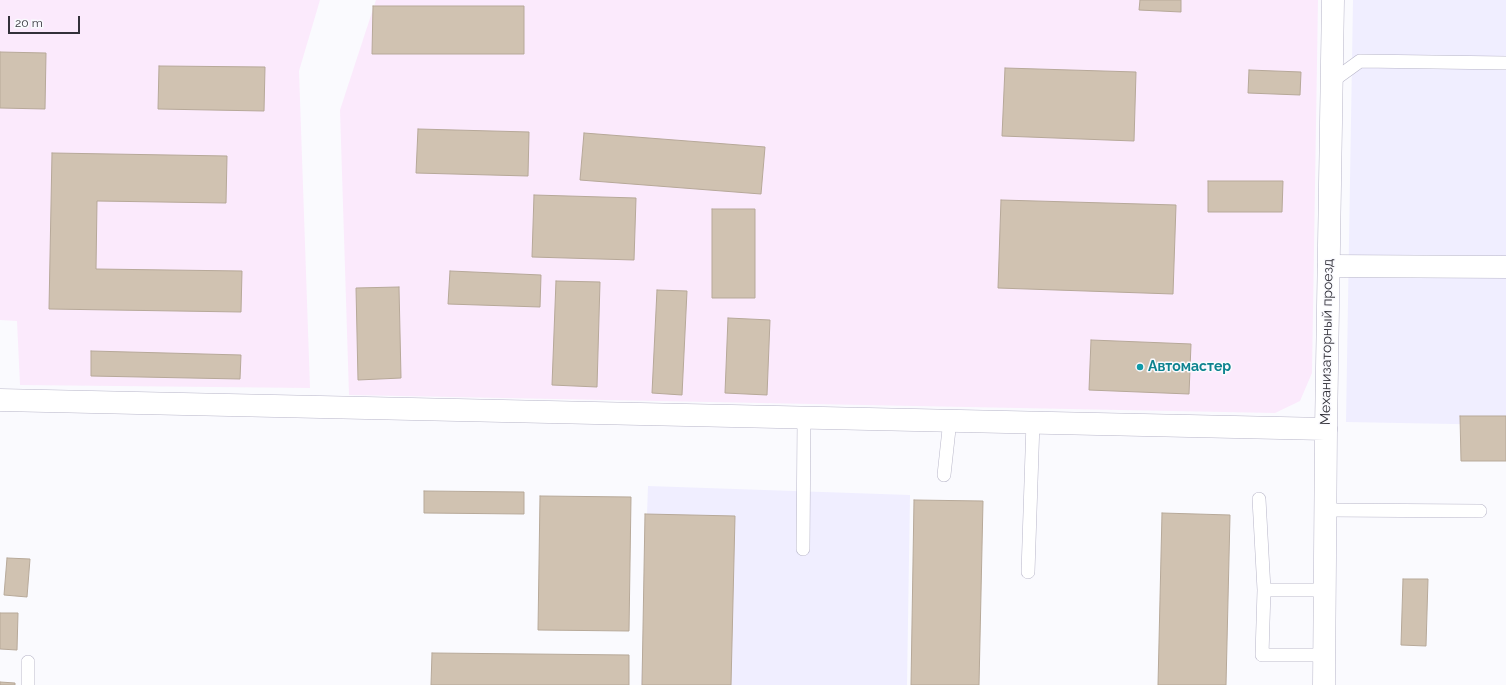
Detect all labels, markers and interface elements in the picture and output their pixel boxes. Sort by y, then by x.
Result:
scale bar [10,8,82,34]
text: 20 m [15,16,43,30]
street label: Механизаторный проезд [1317,259,1337,425]
place label: Автомастер [1148,359,1231,375]
marker: Автомастер [1135,362,1145,372]

